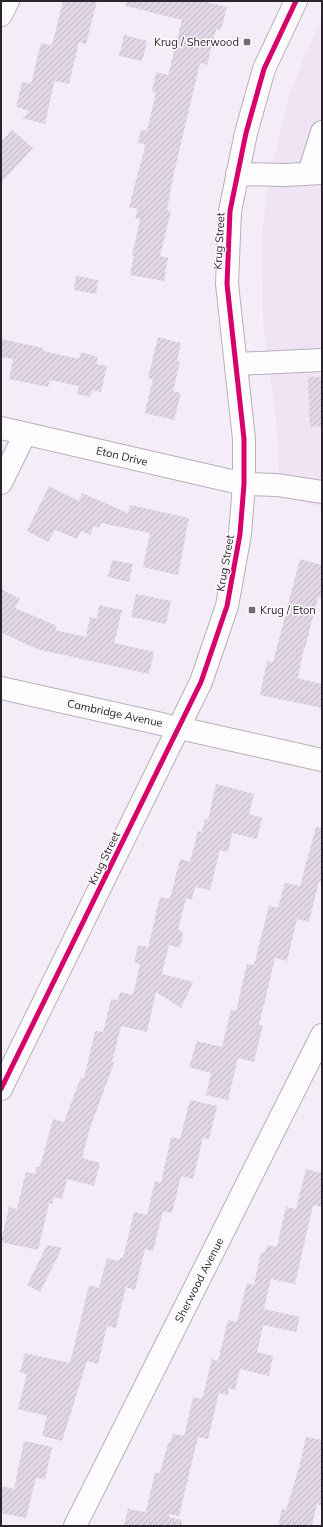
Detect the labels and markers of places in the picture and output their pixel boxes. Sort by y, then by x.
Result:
place label: Krug / Sherwood [154,35,239,49]
marker: Krug / Sherwood [242,37,252,47]
place label: Krug / Eton [260,603,316,617]
marker: Krug / Eton [247,605,257,615]

